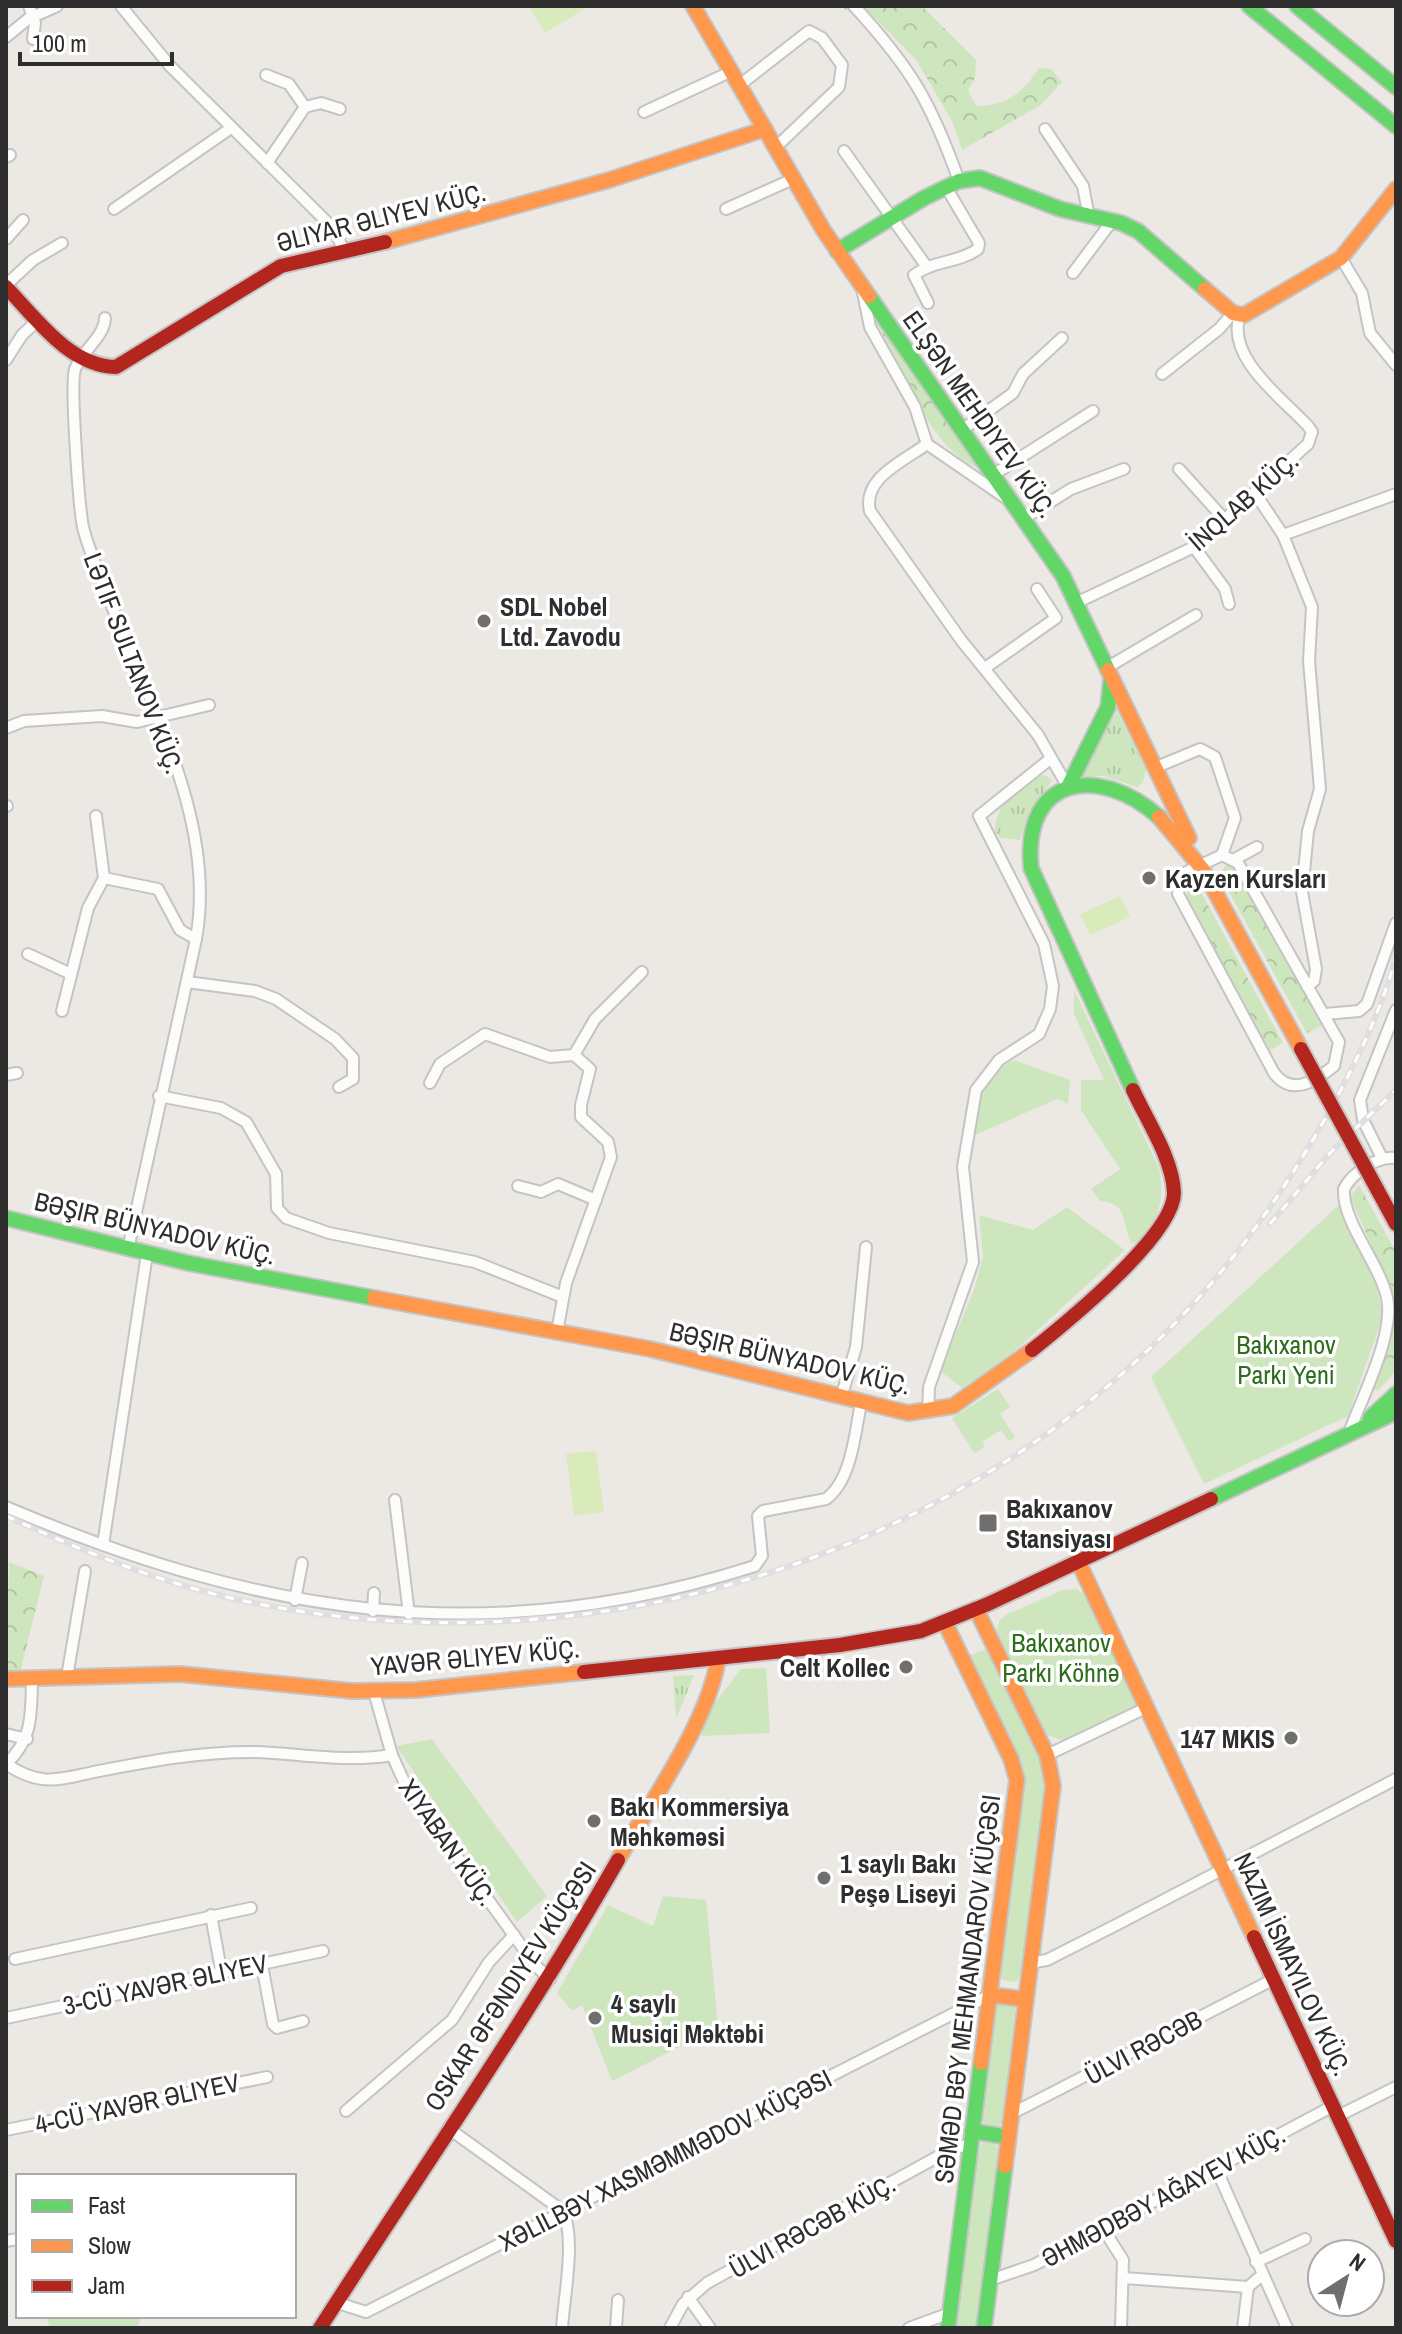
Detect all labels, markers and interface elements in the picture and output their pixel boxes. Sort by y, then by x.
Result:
scale bar [20,16,172,66]
text: 100 m [32,27,87,59]
street label: ƏLIYAR ƏLIYEV KÜÇ. [273,174,489,260]
street label: ELŞƏN MEHDIYEV KÜÇ. [895,303,1065,525]
street label: İNQLAB KÜÇ. [1181,443,1305,559]
street label: LƏTIF SULTANOV KÜÇ. [76,547,192,779]
place label: SDL Nobel Ltd. Zavodu [500,589,621,654]
marker: SDL Nobel Ltd. Zavodu [475,612,493,630]
place label: Kayzen Kursları [1165,861,1326,896]
marker: Kayzen Kursları [1140,869,1158,887]
street label: BƏŞIR BÜNYADOV KÜÇ. [31,1183,279,1273]
street label: BƏŞIR BÜNYADOV KÜÇ. [666,1313,914,1403]
park label: Bakıxanov Parkı Yeni [1236,1327,1336,1392]
place label: Bakıxanov Stansiyası [1006,1491,1113,1556]
marker: Bakıxanov Stansiyası [977,1512,999,1534]
park label: Bakıxanov Parkı Köhnə [1002,1625,1120,1690]
street label: YAVƏR ƏLIYEV KÜÇ. [369,1630,581,1684]
place label: Celt Kollec [780,1650,890,1685]
marker: Celt Kollec [897,1658,915,1676]
place label: 147 MKIS [1180,1721,1275,1756]
marker: 147 MKIS [1282,1729,1300,1747]
street label: XIYABAN KÜÇ. [391,1771,505,1913]
place label: Bakı Kommersiya Məhkəməsi [610,1789,789,1854]
street label: SƏMƏD BƏY MEHMANDAROV KÜÇƏSI [926,1793,1008,2185]
marker: Bakı Kommersiya Məhkəməsi [585,1812,603,1830]
place label: 1 saylı Bakı Peşə Liseyi [840,1846,956,1911]
street label: NAZIM İSMAYILOV KÜÇ. [1226,1847,1360,2081]
street label: OSKAR ƏFƏNDIYEV KÜÇƏSI [416,1854,604,2118]
marker: 1 saylı Bakı Peşə Liseyi [815,1869,833,1887]
street label: 3-CÜ YAVƏR ƏLIYEV [60,1945,271,2023]
place label: 4 saylı Musiqi Məktəbi [611,1986,764,2051]
street label: ÜLVI RƏCƏB [1078,2002,1208,2092]
marker: 4 saylı Musiqi Məktəbi [586,2009,604,2027]
street label: XƏLILBƏY XASMƏMMƏDOV KÜÇƏSI [493,2061,837,2259]
street label: 4-CÜ YAVƏR ƏLIYEV [32,2064,243,2142]
street label: ƏHMƏDBƏY AĞAYEV KÜÇ. [1035,2117,1291,2275]
street label: ÜLVI RƏCƏB KÜÇ. [723,2166,901,2286]
legend [16,2174,296,2318]
text: Fast [88,2189,126,2221]
text: Slow [88,2229,131,2261]
north arrow [1306,2238,1386,2318]
text: N [1344,2246,1372,2278]
text: Jam [88,2269,125,2301]

